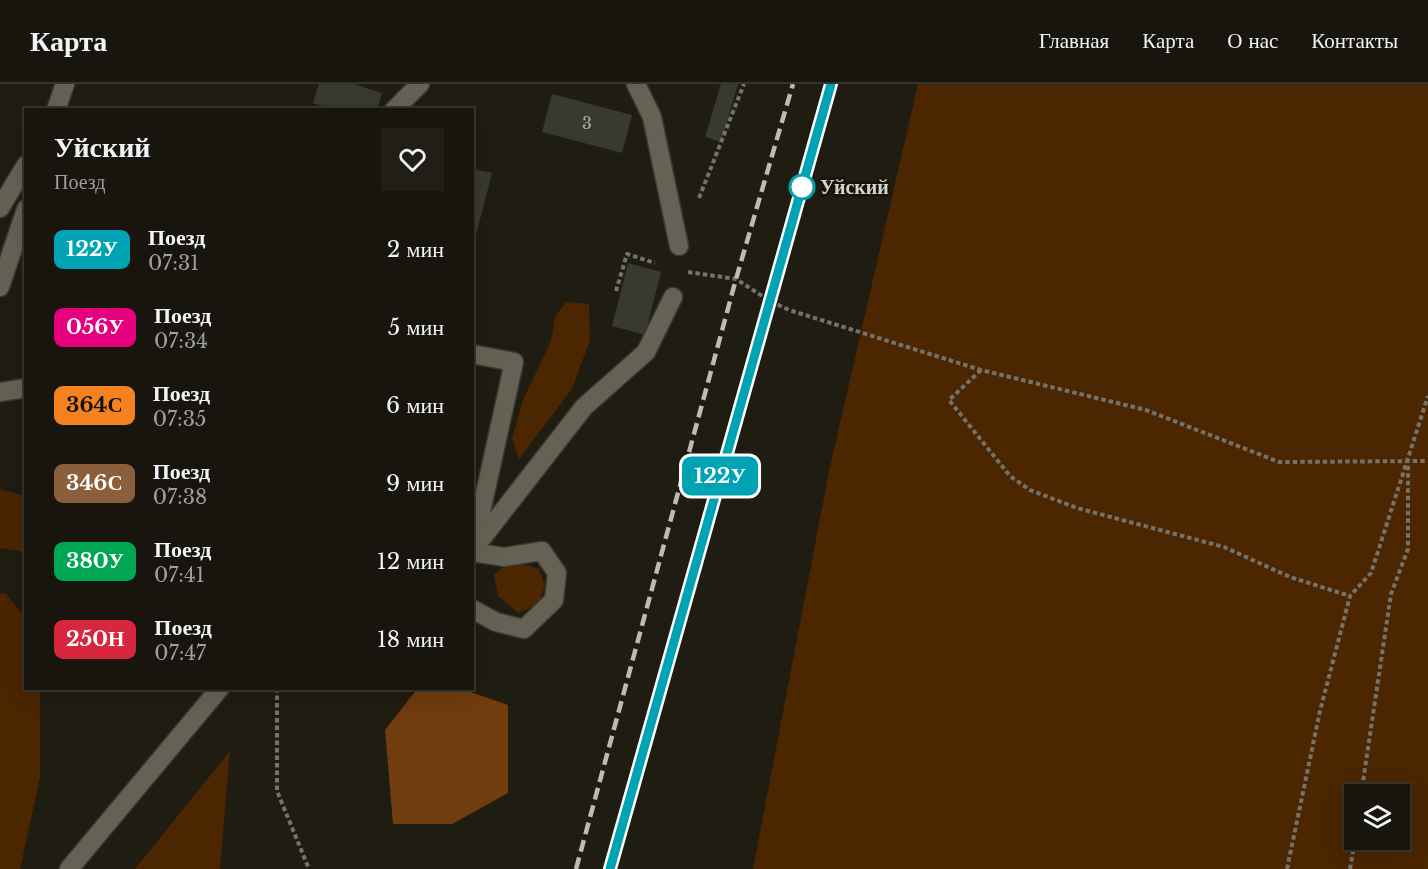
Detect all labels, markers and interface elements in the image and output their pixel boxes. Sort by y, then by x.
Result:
text: Карта [30,24,107,59]
text: Главная [1039,28,1109,54]
text: Карта [1142,28,1194,54]
text: О нас [1227,28,1278,54]
text: Контакты [1311,28,1398,54]
house number: 3 [582,113,592,133]
button: heart [381,128,444,191]
text: Уйский [54,130,150,165]
text: Поезд [54,170,106,194]
marker: Уйский [789,174,815,200]
place label: Уйский [820,175,889,199]
text: Поезд [148,224,205,251]
text: 122У [66,236,118,262]
text: 2 мин [387,236,444,263]
text: 07:31 [148,251,199,275]
text: Поезд [154,302,211,329]
text: 056У [66,314,124,340]
text: 5 мин [388,314,444,341]
text: 07:34 [154,329,208,353]
text: Поезд [153,380,210,407]
text: 364С [66,392,123,418]
text: 6 мин [386,392,444,419]
text: 07:35 [153,407,206,431]
line badge: 122У [678,456,762,496]
text: Поезд [153,458,210,485]
text: 122У [694,463,746,489]
text: 346С [66,470,123,496]
text: 9 мин [386,470,444,497]
text: 07:38 [153,485,207,509]
text: Поезд [154,536,211,563]
text: 380У [66,548,124,574]
text: 12 мин [377,548,444,575]
text: 07:41 [154,563,205,587]
text: Поезд [154,614,212,641]
text: 250Н [66,626,124,652]
text: 18 мин [377,626,444,653]
text: 07:47 [154,641,206,665]
map controls [1344,784,1410,850]
button: layers [1344,784,1410,850]

